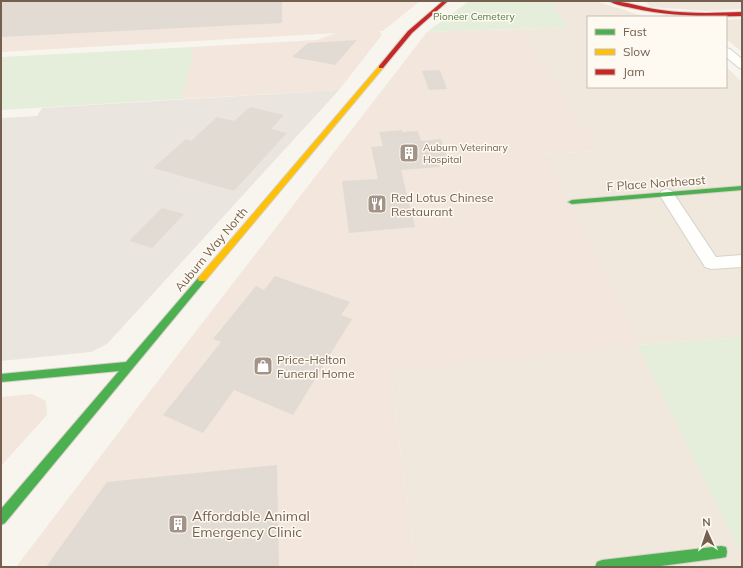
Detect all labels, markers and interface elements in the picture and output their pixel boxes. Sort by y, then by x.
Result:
park label: Pioneer Cemetery [433,10,516,23]
legend [587,16,727,88]
text: Fast [623,24,647,39]
text: Slow [623,44,651,59]
text: Jam [623,64,645,79]
place label: Auburn Veterinary Hospital [423,141,509,166]
building icon: Auburn Veterinary Hospital [398,142,420,164]
street label: F Place Northeast [606,172,706,194]
place label: Red Lotus Chinese Restaurant [391,190,494,219]
restaurant icon: Red Lotus Chinese Restaurant [366,193,388,215]
street label: Auburn Way North [171,204,251,294]
place label: Price-Helton Funeral Home [277,352,355,381]
shop icon: Price-Helton Funeral Home [252,355,274,377]
place label: Affordable Animal Emergency Clinic [192,507,310,541]
north arrow [687,512,727,552]
building icon: Affordable Animal Emergency Clinic [167,513,189,535]
text: N [702,515,711,529]

